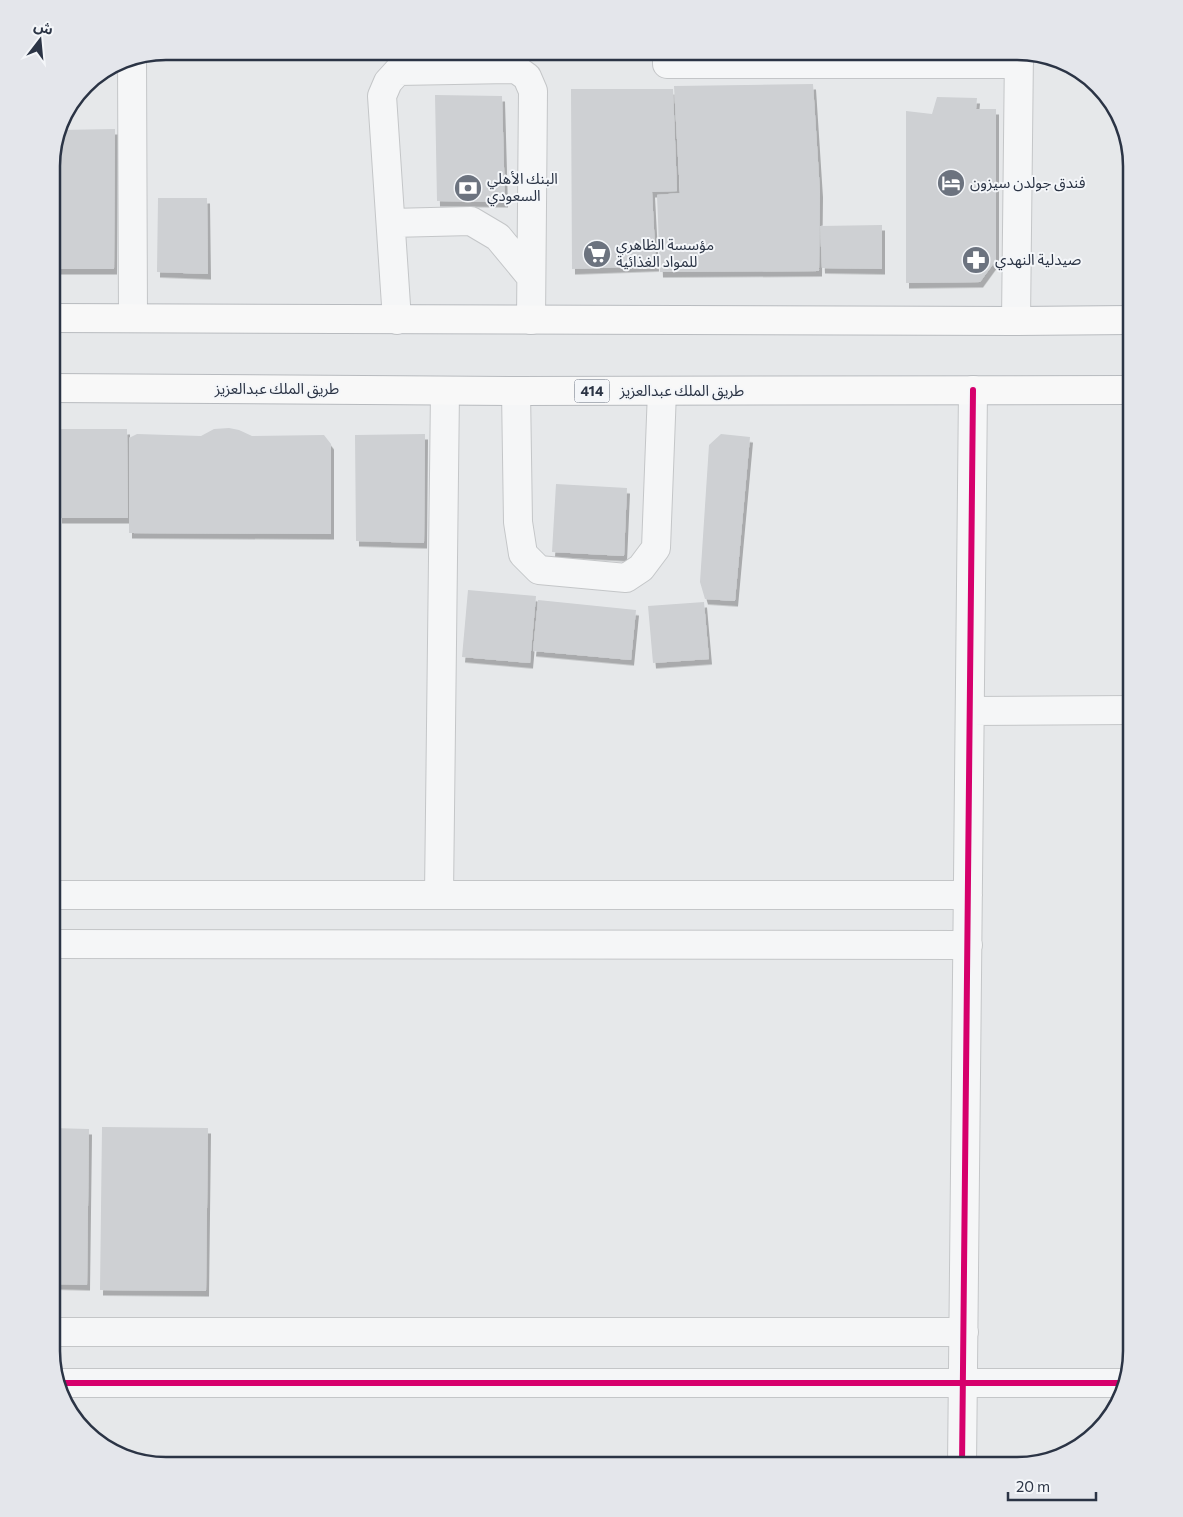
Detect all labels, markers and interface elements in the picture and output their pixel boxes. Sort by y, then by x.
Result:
north arrow [15,15,65,65]
text: ش [32,16,55,38]
hotel icon: فندق جولدن سيزون [936,168,966,198]
place label: البنك الأهلي السعودي [487,169,558,207]
bank icon: البنك الأهلي السعودي [453,173,483,203]
place label: فندق جولدن سيزون [970,173,1086,192]
place label: مؤسسة الظاهري للمواد الغذائية [616,235,714,271]
supermarket icon: مؤسسة الظاهري للمواد الغذائية [582,239,612,269]
pharmacy icon: صيدلية النهدي [961,245,991,275]
place label: صيدلية النهدي [995,250,1081,271]
street label: طريق الملك عبدالعزيز [214,379,339,399]
road number: 414 [574,380,610,402]
street label: طريق الملك عبدالعزيز [619,381,744,401]
scale bar [1008,1470,1096,1502]
text: 20 m [1016,1477,1050,1495]

